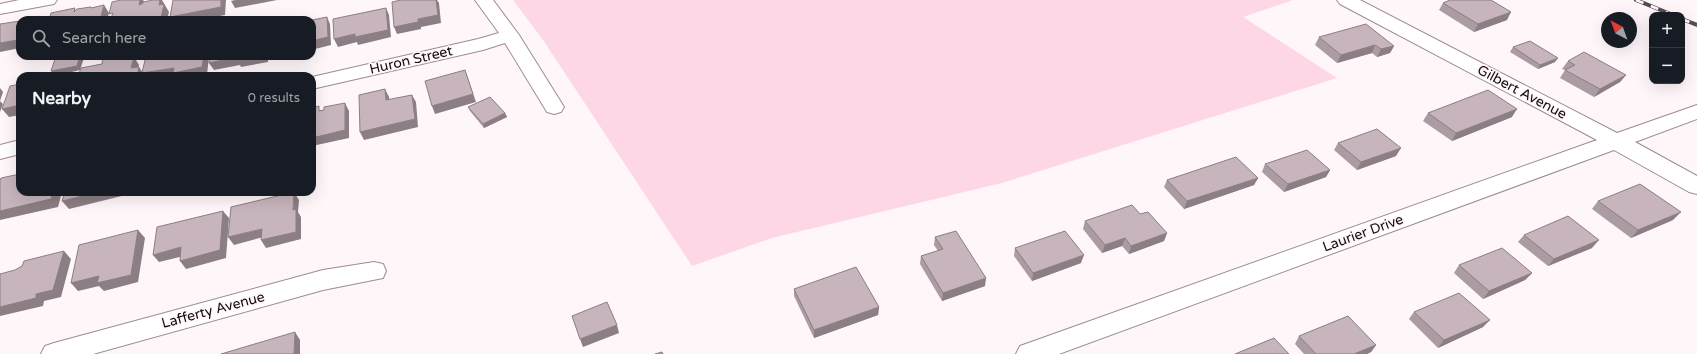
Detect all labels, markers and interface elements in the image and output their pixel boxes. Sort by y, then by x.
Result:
north arrow [1601,12,1637,48]
map controls [1649,12,1685,84]
button: + [1649,12,1685,48]
search box [16,16,316,60]
icon: search [30,27,52,49]
text: Search here [62,29,146,47]
street label: Huron Street [368,42,455,78]
button: − [1649,48,1685,84]
street label: Gilbert Avenue [1474,61,1570,123]
text: Nearby [32,88,91,109]
text: 0 results [248,90,300,106]
street label: Laurier Drive [1320,211,1406,255]
street label: Lafferty Avenue [160,288,266,332]

